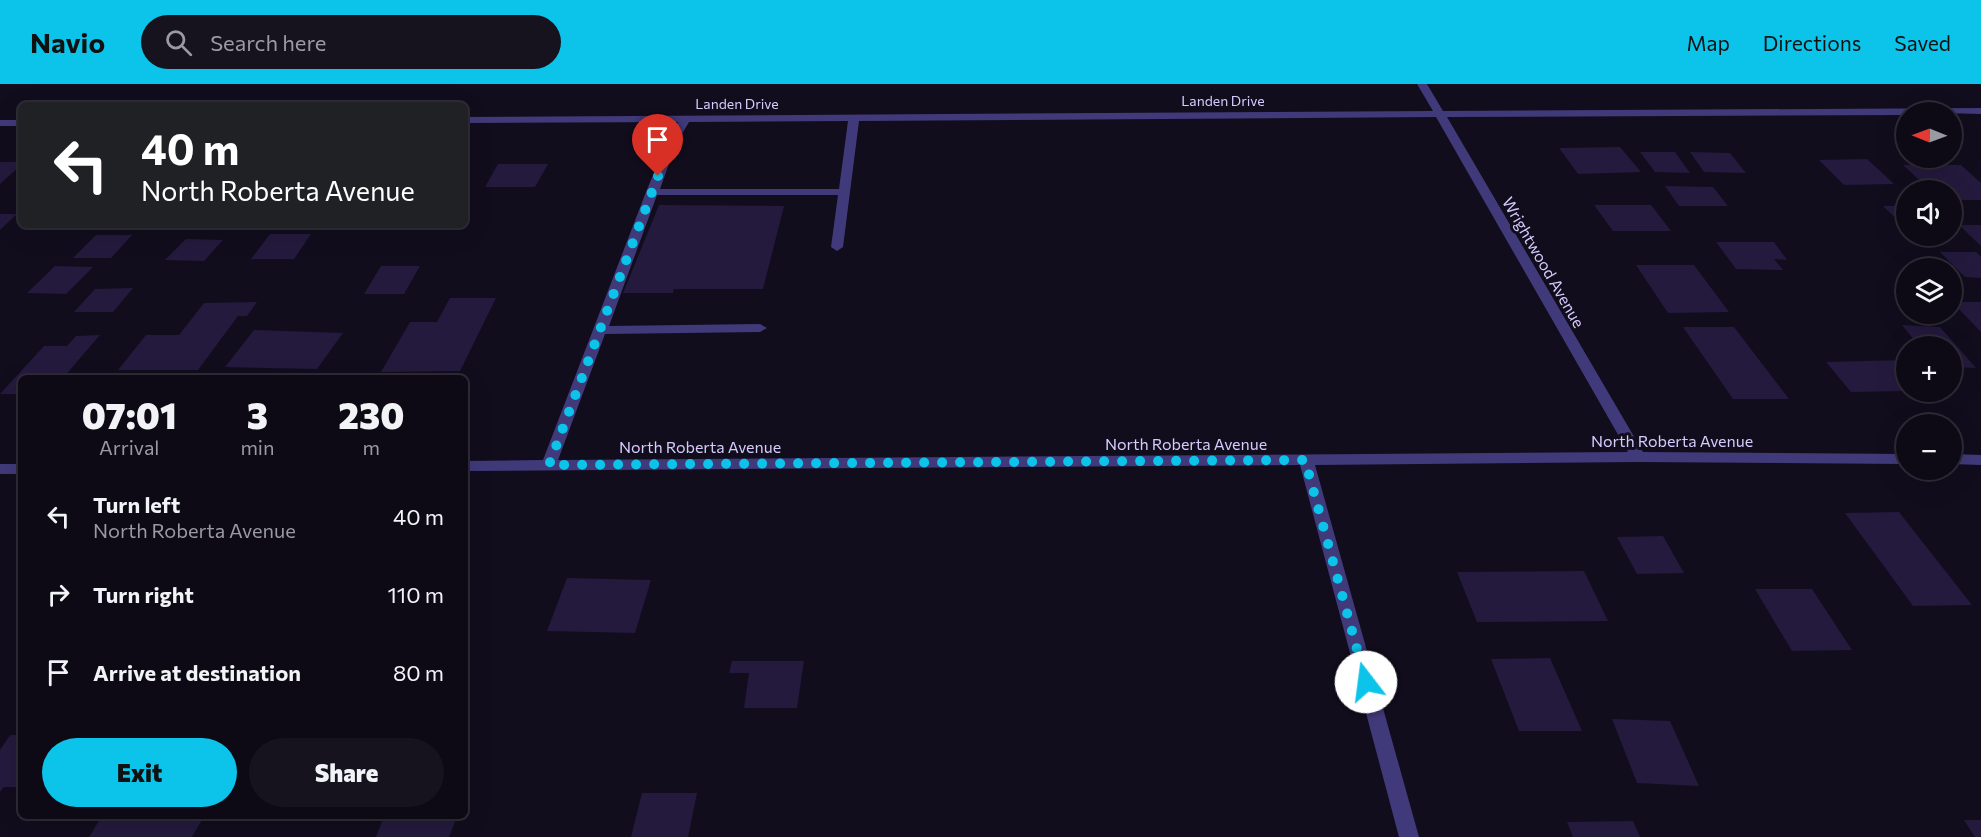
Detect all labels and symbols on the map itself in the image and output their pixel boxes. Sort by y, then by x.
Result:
street label: Landen Drive [1181,92,1265,109]
street label: Landen Drive [695,95,779,112]
north arrow [1896,102,1962,168]
pin [632,114,683,176]
street label: Wrightwood Avenue [1499,193,1589,331]
street label: North Roberta Avenue [1591,431,1753,450]
street label: North Roberta Avenue [1105,434,1267,453]
street label: North Roberta Avenue [619,437,781,456]
position arrow [1334,650,1398,714]

